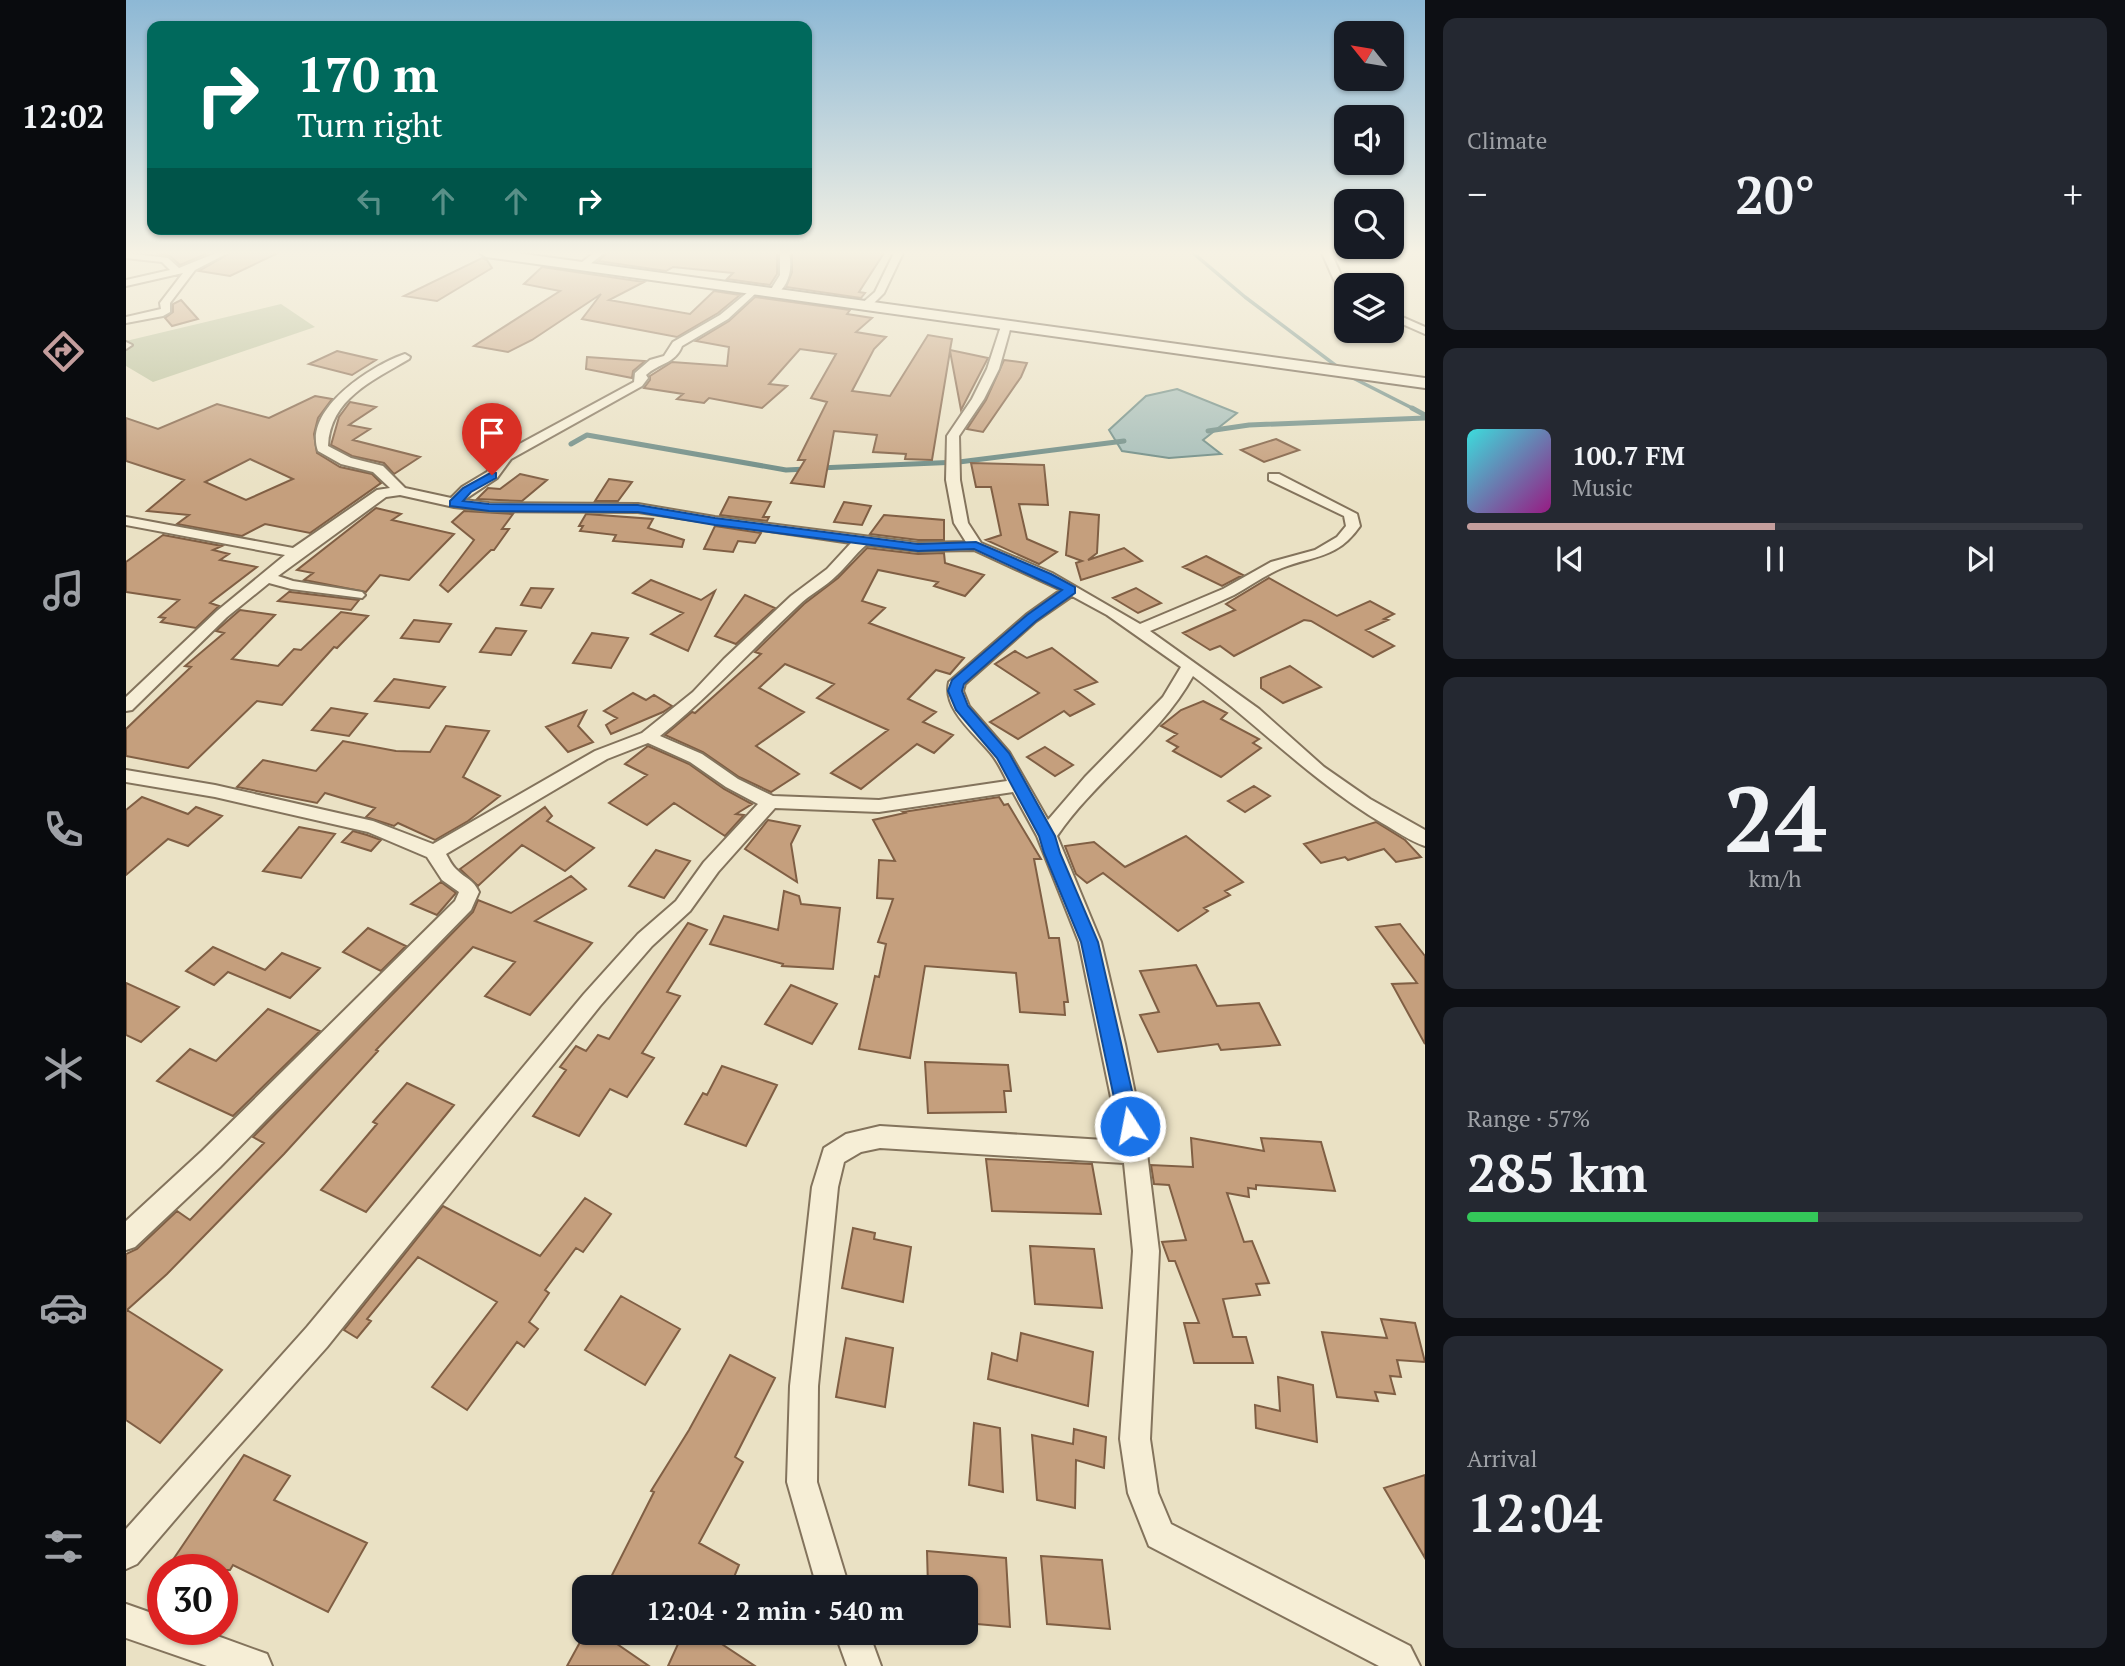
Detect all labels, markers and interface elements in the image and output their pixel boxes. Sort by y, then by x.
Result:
north arrow [1334,21,1404,91]
map controls [1334,21,1404,343]
text: 170 m [297,41,439,106]
icon: right [182,49,273,140]
text: 12:02 [21,95,105,137]
text: Turn right [297,104,443,146]
button: sound [1334,105,1404,175]
text: Climate [1467,125,1547,156]
text: 20° [1735,160,1815,229]
text: − [1467,169,1487,219]
text: + [2063,169,2083,219]
icon: left [351,182,389,220]
icon: ahead [424,182,462,220]
icon: ahead [497,182,535,220]
icon: right [570,182,608,220]
button: search [1334,189,1404,259]
button: layers [1334,273,1404,343]
icon: directions [39,327,88,376]
pin [462,403,522,475]
icon: arrive [473,414,511,452]
text: 100.7 FM [1572,438,1685,472]
text: Music [1572,472,1633,503]
icon: previous [1551,540,1589,578]
icon: pause [1756,540,1794,578]
icon: next [1961,540,1999,578]
icon: music [39,566,88,615]
text: 24 [1724,757,1826,878]
icon: phone [39,805,88,854]
text: km/h [1748,863,1802,894]
icon: climate [39,1044,88,1093]
position arrow [1093,1089,1167,1163]
text: Range · 57% [1467,1103,1590,1134]
text: 285 km [1467,1138,1648,1207]
icon: car [39,1283,88,1332]
text: Arrival [1467,1443,1538,1474]
text: 12:04 [1467,1478,1602,1547]
icon: filters [39,1522,88,1571]
speed limit sign: 30 [147,1554,238,1645]
text: 12:04 · 2 min · 540 m [646,1593,904,1627]

